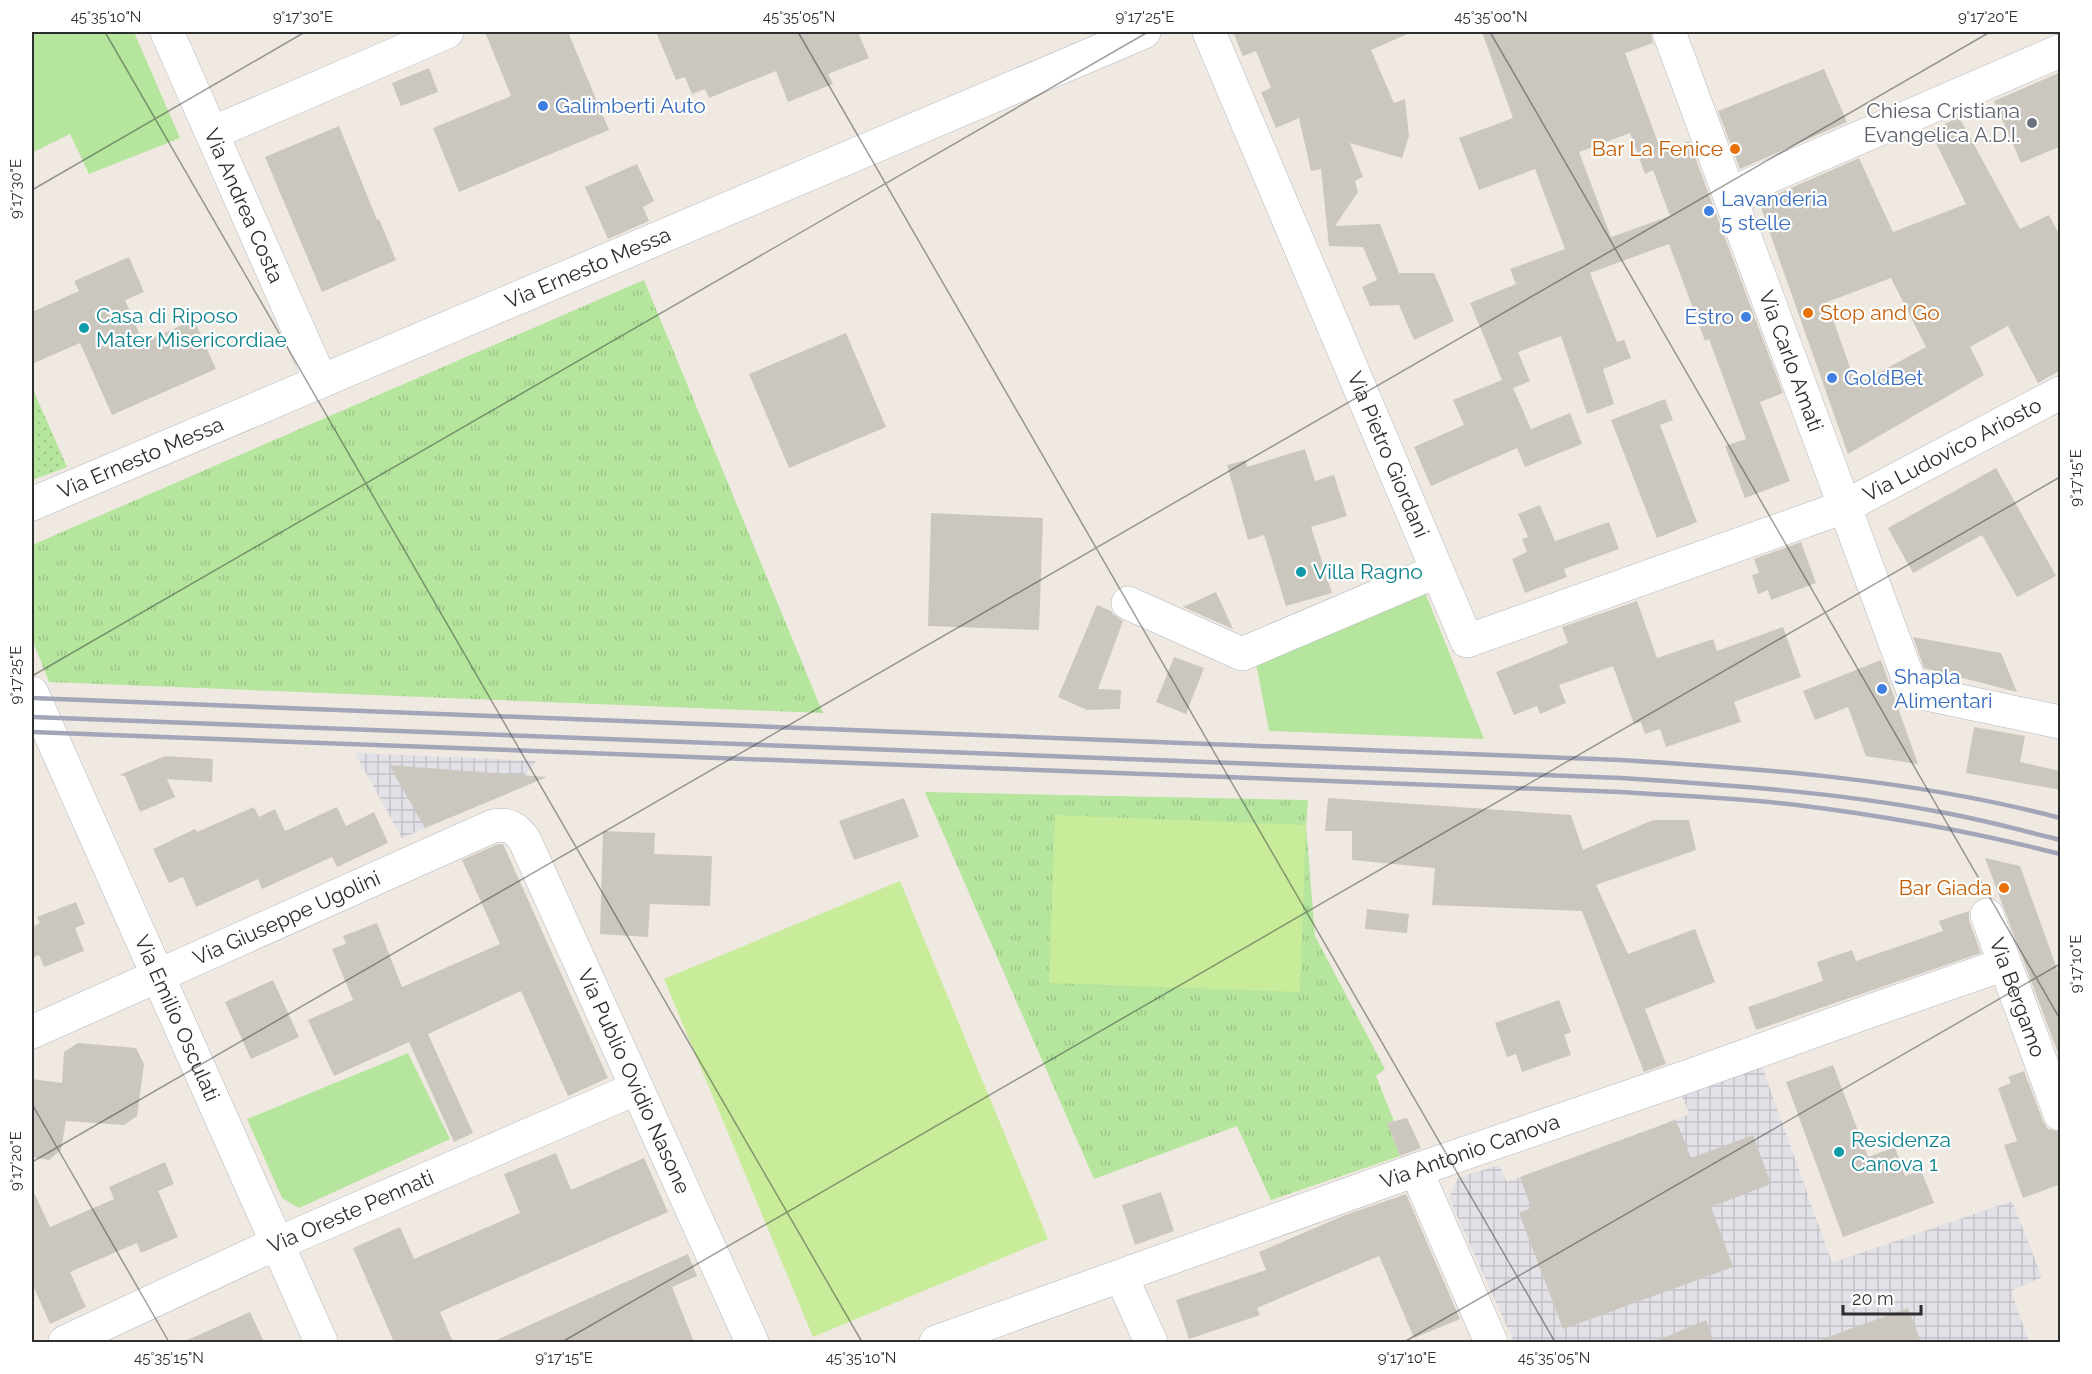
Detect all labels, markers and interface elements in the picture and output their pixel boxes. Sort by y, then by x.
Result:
text: 45°35'10"N [71,8,141,26]
text: 9°17'30"E [273,8,333,26]
text: 45°35'05"N [763,8,835,26]
text: 9°17'25"E [1115,8,1175,26]
text: 45°35'00"N [1454,8,1528,26]
text: 9°17'20"E [1958,8,2018,26]
place label: Galimberti Auto [555,93,706,118]
place label: Chiesa Cristiana Evangelica A.D.I. [1864,98,2020,147]
marker: Galimberti Auto [536,99,550,113]
marker: Chiesa Cristiana Evangelica A.D.I. [2025,116,2039,130]
street label: Via Andrea Costa [199,125,289,287]
place label: Bar La Fenice [1592,136,1723,161]
marker: Bar La Fenice [1728,142,1742,156]
text: 9°17'30"E [7,159,25,219]
place label: Lavanderia 5 stelle [1721,186,1828,235]
marker: Lavanderia 5 stelle [1702,204,1716,218]
street label: Via Ernesto Messa [501,221,674,314]
street label: Via Carlo Amati [1754,287,1829,435]
place label: Stop and Go [1820,300,1940,325]
place label: Casa di Riposo Mater Misericordiae [96,303,287,352]
place label: Estro [1685,304,1734,329]
marker: Stop and Go [1801,306,1815,320]
marker: Estro [1739,310,1753,324]
marker: Casa di Riposo Mater Misericordiae [77,321,91,335]
place label: GoldBet [1844,365,1924,390]
street label: Via Pietro Giordani [1342,368,1435,541]
marker: GoldBet [1825,371,1839,385]
street label: Via Ludovico Ariosto [1859,392,2046,507]
street label: Via Ernesto Messa [54,411,227,504]
text: 9°17'15"E [2067,449,2085,507]
place label: Villa Ragno [1313,559,1423,584]
marker: Villa Ragno [1294,565,1308,579]
text: 9°17'25"E [7,645,25,705]
place label: Shapla Alimentari [1894,664,1993,713]
marker: Shapla Alimentari [1875,682,1889,696]
street label: Via Giuseppe Ugolini [189,865,384,970]
place label: Bar Giada [1899,875,1992,900]
marker: Bar Giada [1997,881,2011,895]
street label: Via Emilio Osculati [129,931,225,1105]
street label: Via Bergamo [1984,934,2051,1061]
text: 9°17'10"E [2067,935,2085,993]
street label: Via Publio Ovidio Nasone [573,965,696,1198]
street label: Via Antonio Canova [1377,1108,1563,1194]
place label: Residenza Canova 1 [1851,1127,1951,1176]
text: 9°17'20"E [7,1131,25,1191]
marker: Residenza Canova 1 [1832,1145,1846,1159]
street label: Via Oreste Pennati [264,1165,437,1258]
scale bar [1843,1278,1921,1316]
text: 20 m [1852,1288,1894,1309]
text: 45°35'15"N [134,1349,204,1367]
text: 9°17'15"E [535,1349,593,1367]
text: 45°35'10"N [826,1349,896,1367]
text: 9°17'10"E [1378,1349,1436,1367]
text: 45°35'05"N [1518,1349,1590,1367]

